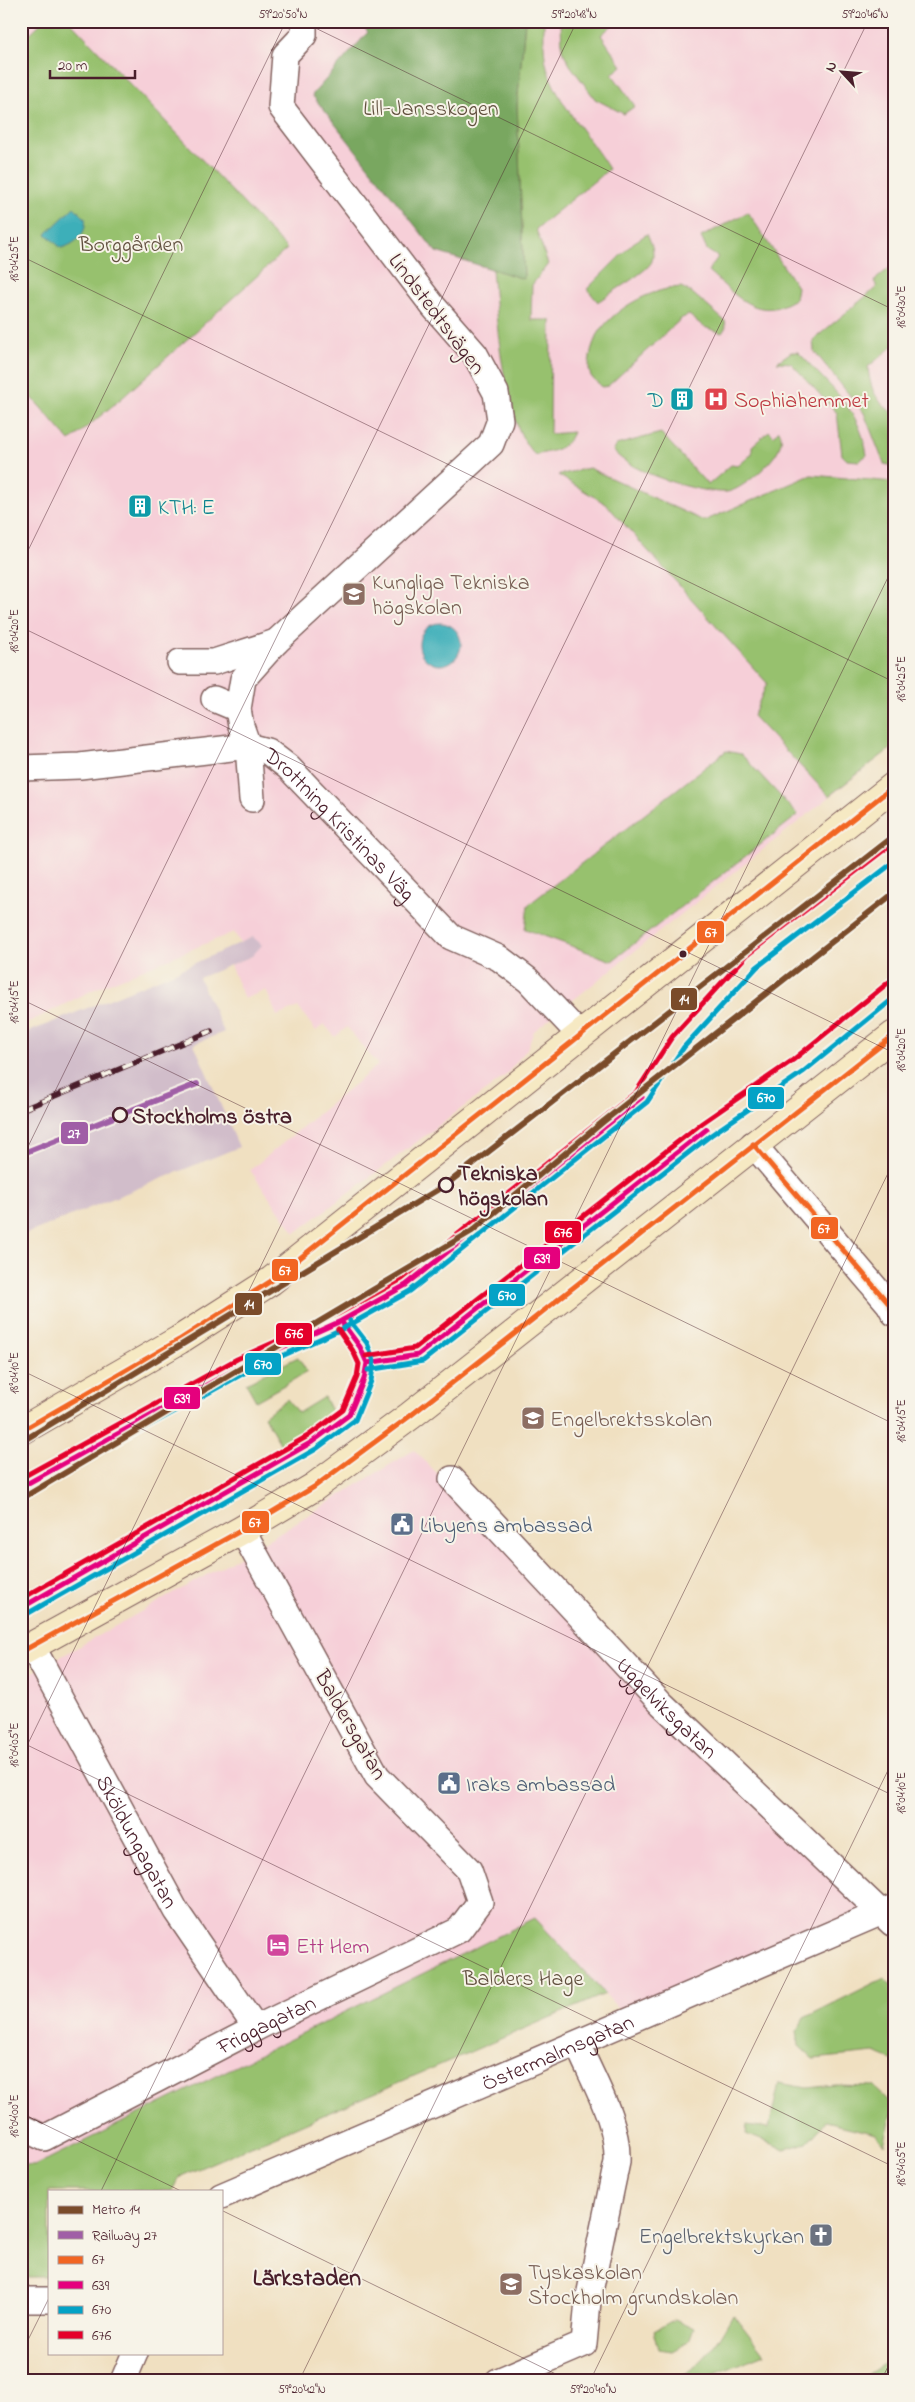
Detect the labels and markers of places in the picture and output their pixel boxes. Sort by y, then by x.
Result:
place label: D [647,386,664,418]
building icon: D [669,386,695,412]
hospital icon: Sophiahemmet [703,386,729,412]
place label: Sophiahemmet [734,386,869,418]
building icon: KTH: E [127,493,153,519]
place label: KTH: E [158,493,215,525]
place label: Kungliga Tekniska högskolan [372,568,530,626]
school or university icon: Kungliga Tekniska högskolan [341,581,367,607]
unlabelled marker [678,949,688,959]
place label: Stockholms östra [132,1102,292,1134]
marker: Stockholms östra [112,1107,128,1123]
place label: Tekniska högskolan [458,1159,548,1217]
marker: Tekniska högskolan [438,1177,454,1193]
school or university icon: Engelbrektsskolan [520,1405,546,1431]
place label: Engelbrektsskolan [550,1405,712,1438]
public building icon: Libyens ambassad [389,1511,415,1537]
place label: Libyens ambassad [420,1511,592,1544]
public building icon: Iraks ambassad [436,1770,462,1796]
place label: Iraks ambassad [466,1770,615,1802]
hotel icon: Ett Hem [265,1932,291,1958]
place label: Ett Hem [296,1932,369,1964]
place label: Engelbrektskyrkan [639,2222,804,2255]
church icon: Engelbrektskyrkan [808,2222,834,2248]
place label: Tyskaskolan Stockholm grundskolan [528,2258,738,2316]
school or university icon: Tyskaskolan Stockholm grundskolan [498,2271,524,2297]

